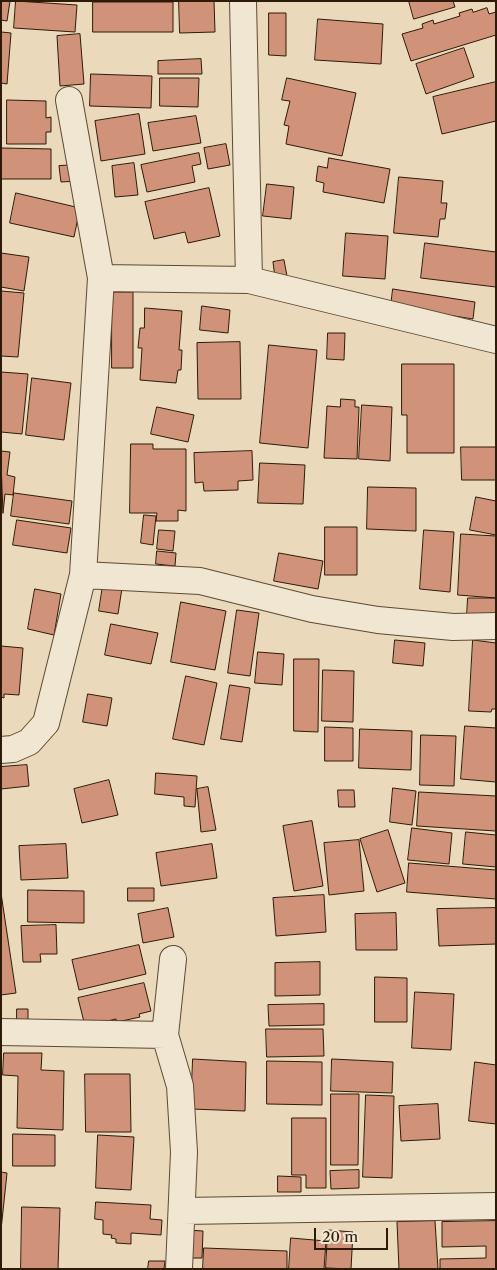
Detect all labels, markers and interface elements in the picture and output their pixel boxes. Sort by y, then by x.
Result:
scale bar [317,1218,391,1250]
text: 20 m [322,1227,358,1246]

